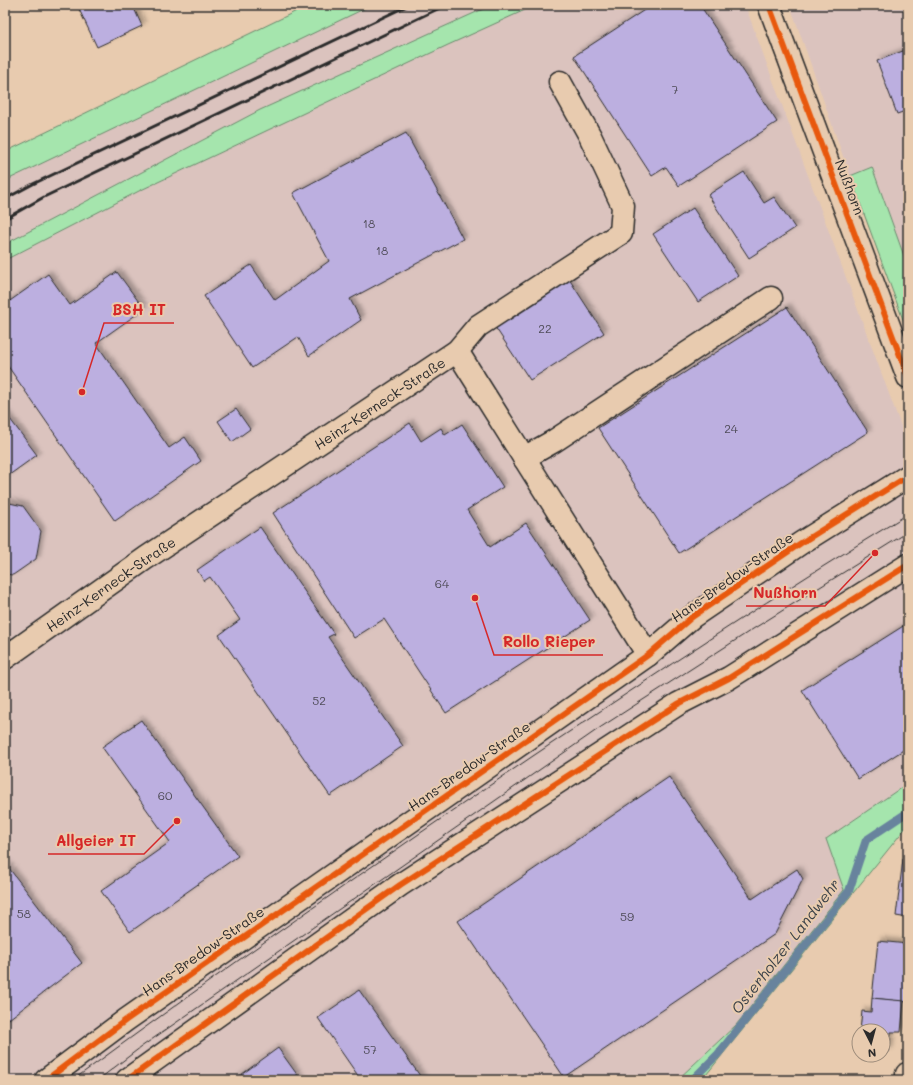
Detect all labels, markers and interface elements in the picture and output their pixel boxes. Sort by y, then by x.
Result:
house number: 7 [672,81,679,97]
street label: Nußhorn [831,157,869,217]
house number: 18 [363,215,375,231]
house number: 18 [376,242,388,258]
callout: BSH IT [104,296,174,323]
text: BSH IT [112,299,166,319]
house number: 22 [538,320,552,336]
street label: Heinz-Kerneck-Straße [310,352,449,453]
house number: 24 [724,420,738,436]
street label: Hans-Bredow-Straße [667,528,797,626]
street label: Heinz-Kerneck-Straße [42,532,179,636]
house number: 64 [435,575,449,591]
callout: Nußhorn [746,579,825,606]
text: Nußhorn [753,582,817,602]
callout: Rollo Rieper [494,628,603,655]
text: Rollo Rieper [503,631,596,651]
house number: 52 [312,692,326,708]
street label: Hans-Bredow-Straße [404,717,534,815]
house number: 60 [158,787,173,803]
callout: Allgeier IT [48,827,144,854]
text: Allgeier IT [56,830,136,850]
water label: Osterholzer Landwehr [726,874,844,1017]
street label: Hans-Bredow-Straße [138,902,268,1000]
house number: 58 [17,905,31,921]
house number: 59 [620,908,634,924]
north arrow [851,1023,891,1063]
house number: 57 [363,1041,377,1057]
text: N [867,1046,877,1061]

